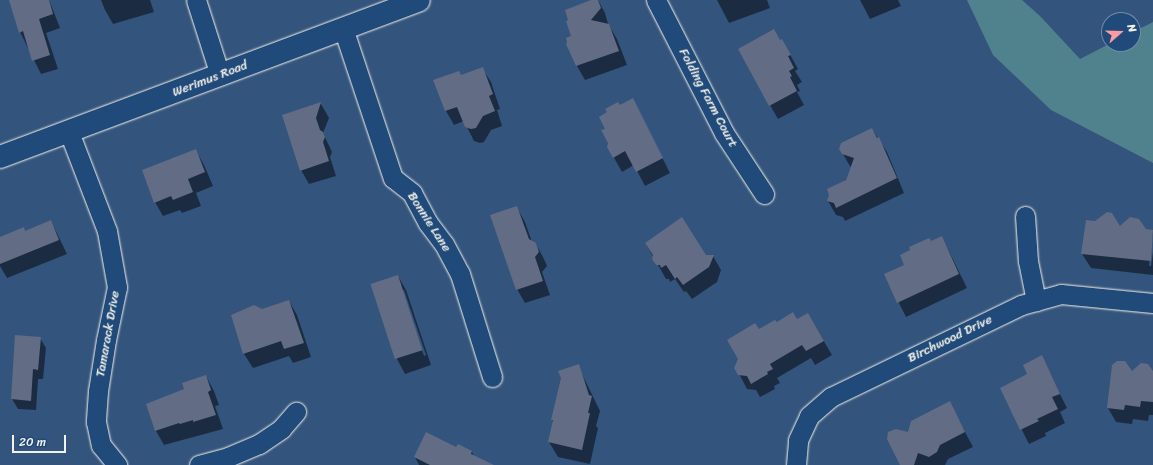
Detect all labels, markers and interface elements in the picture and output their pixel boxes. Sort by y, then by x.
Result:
north arrow [1101,12,1141,52]
text: N [1122,21,1142,35]
street label: Folding Farm Court [675,46,741,150]
street label: Werimus Road [170,58,250,100]
street label: Bonnie Lane [404,189,454,255]
street label: Tamarack Drive [93,290,123,378]
street label: Birchwood Drive [905,312,995,366]
scale bar [14,427,68,453]
text: 20 m [19,431,46,453]

